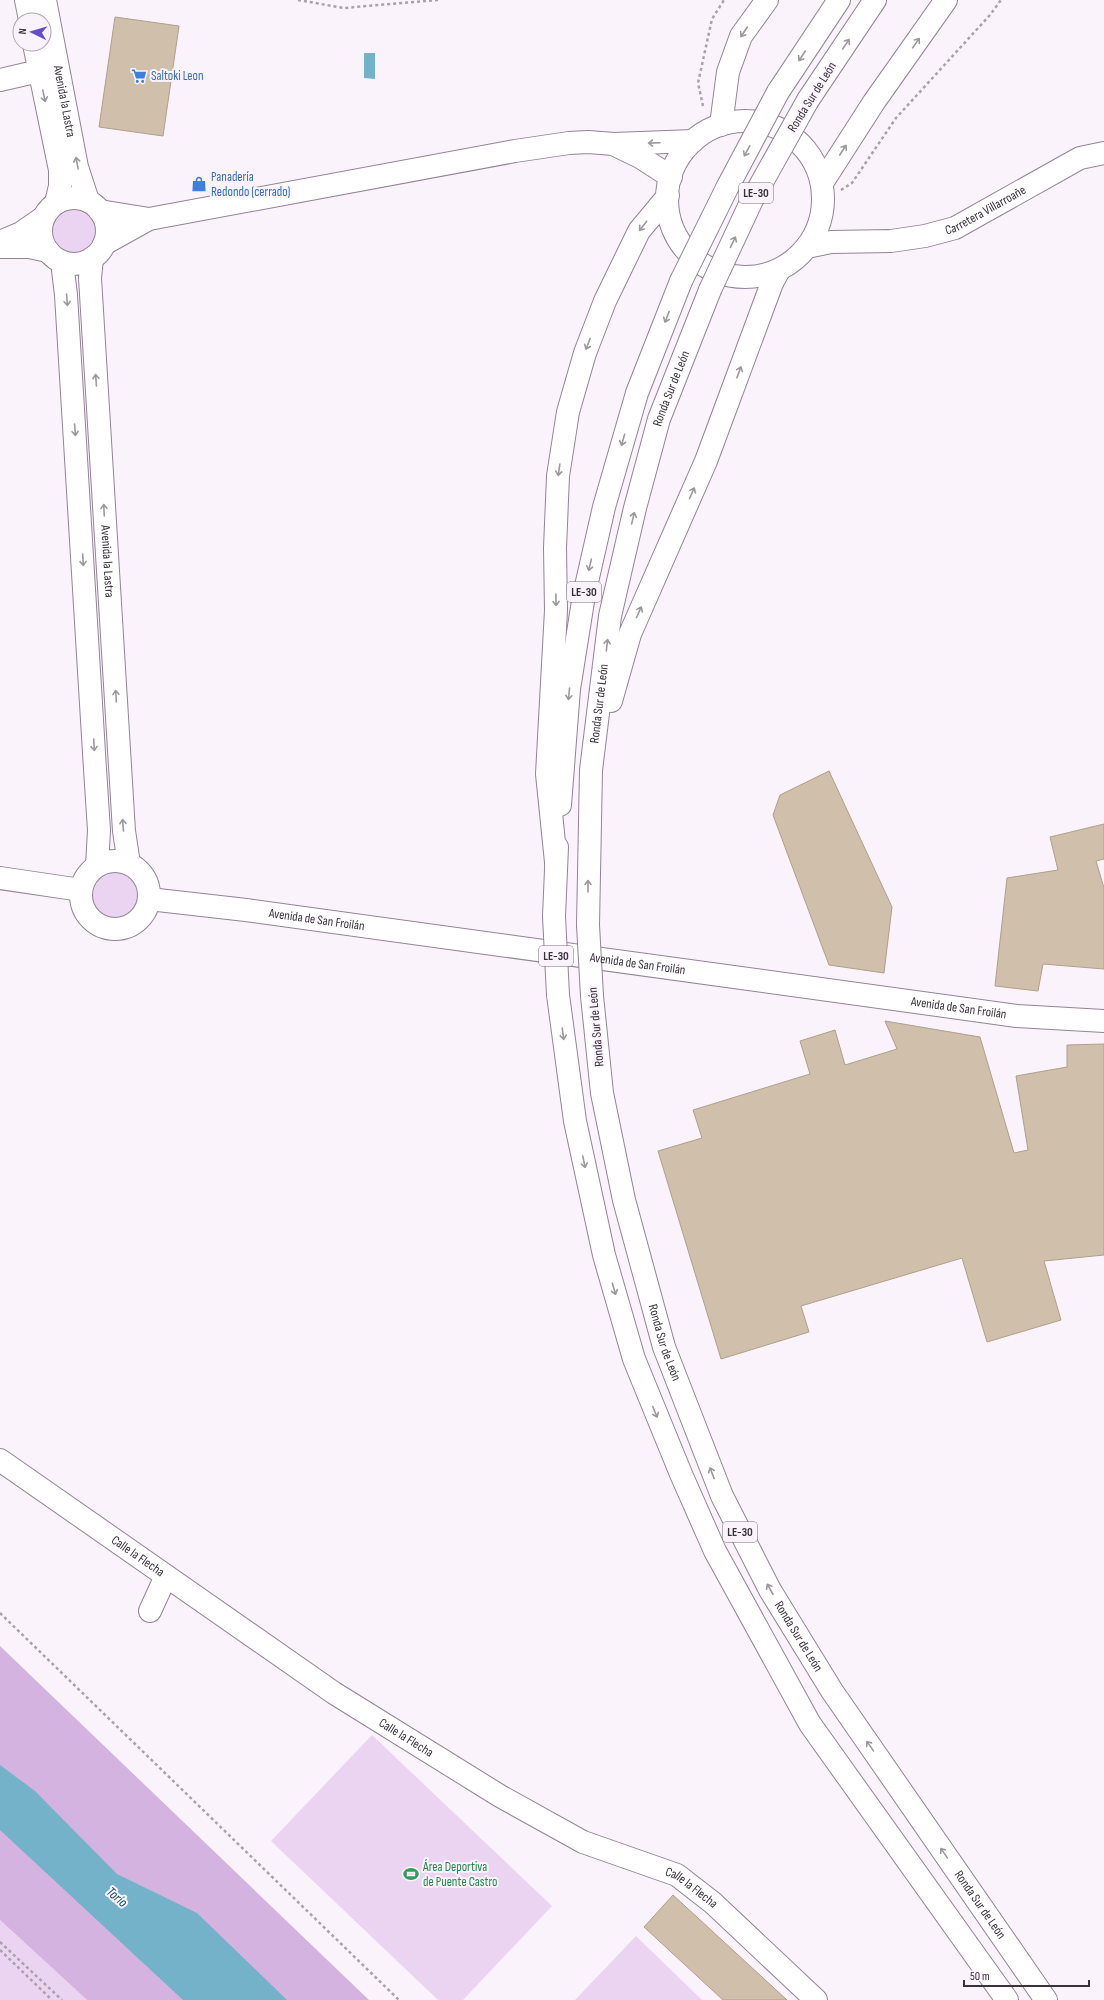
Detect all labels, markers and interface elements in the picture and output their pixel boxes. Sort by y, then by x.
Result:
north arrow [12,12,52,52]
one-way arrow [740,26,748,38]
text: N [16,28,29,35]
one-way arrow [912,37,920,48]
one-way arrow [842,38,850,50]
one-way arrow [798,50,806,61]
street label: Ronda Sur de León [784,59,840,135]
street label: Avenida la Lastra [50,63,79,138]
supermarket icon: Saltoki Leon [130,67,148,85]
place label: Saltoki Leon [151,68,204,84]
one-way arrow [41,89,49,102]
one-way arrow [648,139,661,146]
one-way arrow [743,145,750,157]
one-way arrow [839,145,847,156]
one-way arrow [72,157,80,170]
place label: Panadería Redondo (cerrado) [211,169,291,200]
shop icon: Panadería Redondo (cerrado) [190,175,208,193]
street label: Carretera Villarroañe [943,182,1029,238]
road number: LE-30 [739,183,773,203]
one-way arrow [639,221,647,232]
one-way arrow [730,236,737,248]
one-way arrow [63,293,70,306]
one-way arrow [662,311,670,323]
one-way arrow [584,337,592,349]
street label: Ronda Sur de León [649,348,693,428]
one-way arrow [735,366,743,378]
one-way arrow [93,374,100,387]
one-way arrow [71,423,79,436]
one-way arrow [619,433,626,446]
one-way arrow [555,463,563,476]
one-way arrow [689,487,696,499]
one-way arrow [101,504,108,517]
one-way arrow [629,511,637,524]
street label: Avenida la Lastra [97,524,118,598]
one-way arrow [79,553,86,566]
one-way arrow [586,559,594,572]
road number: LE-30 [567,582,601,602]
one-way arrow [552,593,560,606]
one-way arrow [636,606,644,618]
one-way arrow [603,639,611,652]
street label: Ronda Sur de León [586,663,612,744]
one-way arrow [565,687,572,700]
one-way arrow [112,690,119,703]
one-way arrow [90,738,97,751]
one-way arrow [120,819,127,832]
one-way arrow [584,880,592,893]
street label: Avenida de San Froilán [267,905,366,934]
road number: LE-30 [539,946,573,966]
street label: Avenida de San Froilán [588,949,687,978]
street label: Ronda Sur de León [585,987,607,1067]
street label: Avenida de San Froilán [909,993,1008,1022]
one-way arrow [559,1027,567,1040]
one-way arrow [581,1155,589,1168]
one-way arrow [611,1282,618,1295]
street label: Ronda Sur de León [645,1302,684,1383]
one-way arrow [652,1405,660,1417]
one-way arrow [708,1467,716,1479]
road number: LE-30 [723,1522,757,1542]
street label: Calle la Flecha [108,1532,167,1580]
one-way arrow [766,1583,774,1595]
street label: Ronda Sur de León [771,1598,826,1675]
street label: Calle la Flecha [376,1715,436,1761]
one-way arrow [866,1741,874,1752]
one-way arrow [940,1848,948,1859]
place label: Área Deportiva de Puente Castro [422,1859,497,1890]
street label: Calle la Flecha [663,1864,721,1911]
sports icon: Área Deportiva de Puente Castro [402,1865,420,1883]
street label: Ronda Sur de León [951,1867,1009,1942]
water label: Torío [103,1883,131,1911]
scale bar [964,1962,1089,1988]
text: 50 m [970,1969,990,1984]

